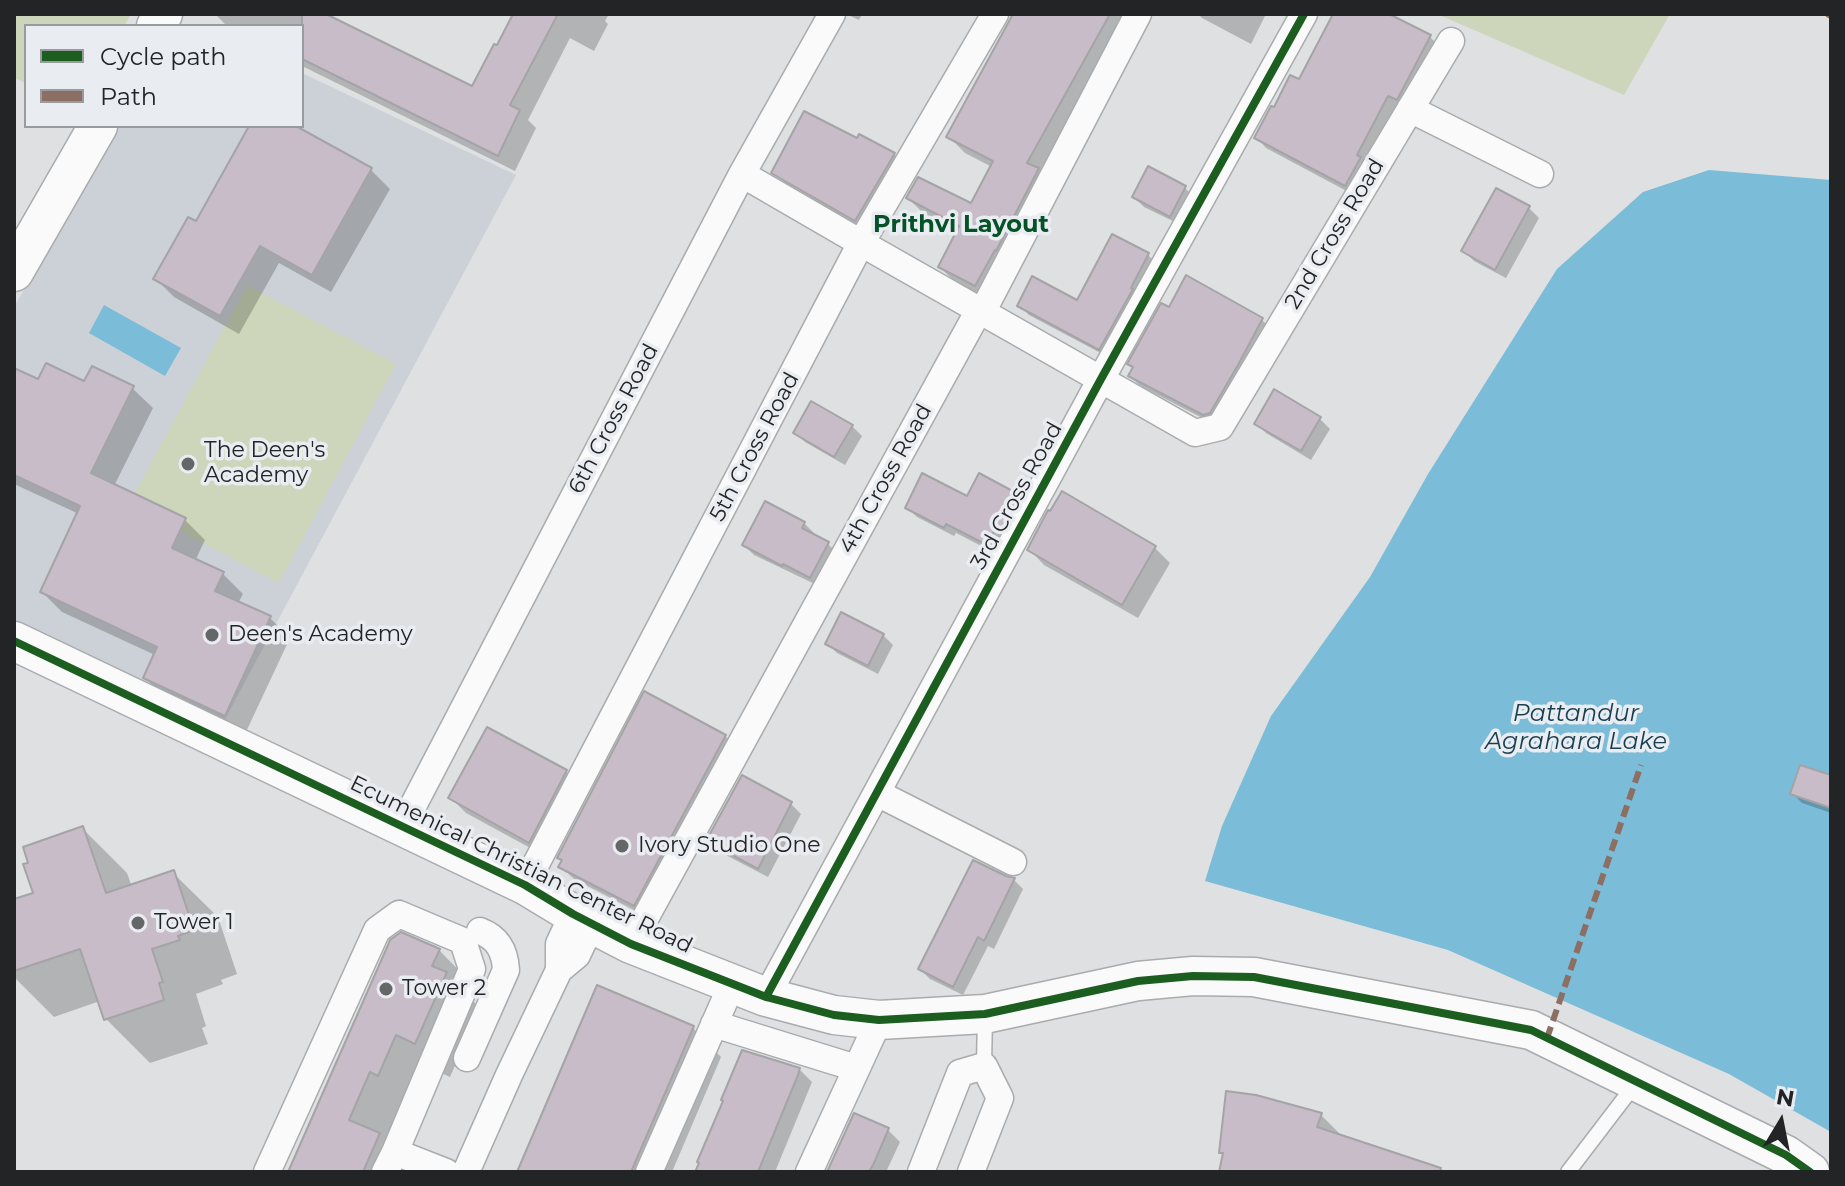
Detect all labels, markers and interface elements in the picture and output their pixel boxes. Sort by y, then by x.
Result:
legend [24,24,304,128]
text: Cycle path [100,42,227,71]
text: Path [100,82,157,111]
street label: 2nd Cross Road [1280,154,1390,314]
district label: Prithvi Layout [873,211,1049,239]
street label: 6th Cross Road [563,340,665,498]
street label: 5th Cross Road [705,368,805,526]
street label: 4th Cross Road [834,400,938,558]
street label: 3rd Cross Road [966,418,1068,574]
place label: The Deen's Academy [204,438,325,490]
marker: The Deen's Academy [179,455,197,473]
place label: Deen's Academy [228,622,413,648]
marker: Deen's Academy [203,626,221,644]
water label: Pattandur Agrahara Lake [1485,700,1667,756]
street label: Ecumenical Christian Center Road [346,770,696,960]
place label: Ivory Studio One [638,833,821,859]
marker: Ivory Studio One [613,837,631,855]
place label: Tower 1 [154,910,234,936]
marker: Tower 1 [129,914,147,932]
place label: Tower 2 [402,976,486,1002]
marker: Tower 2 [377,980,395,998]
north arrow [1741,1082,1821,1162]
text: N [1774,1083,1796,1113]

